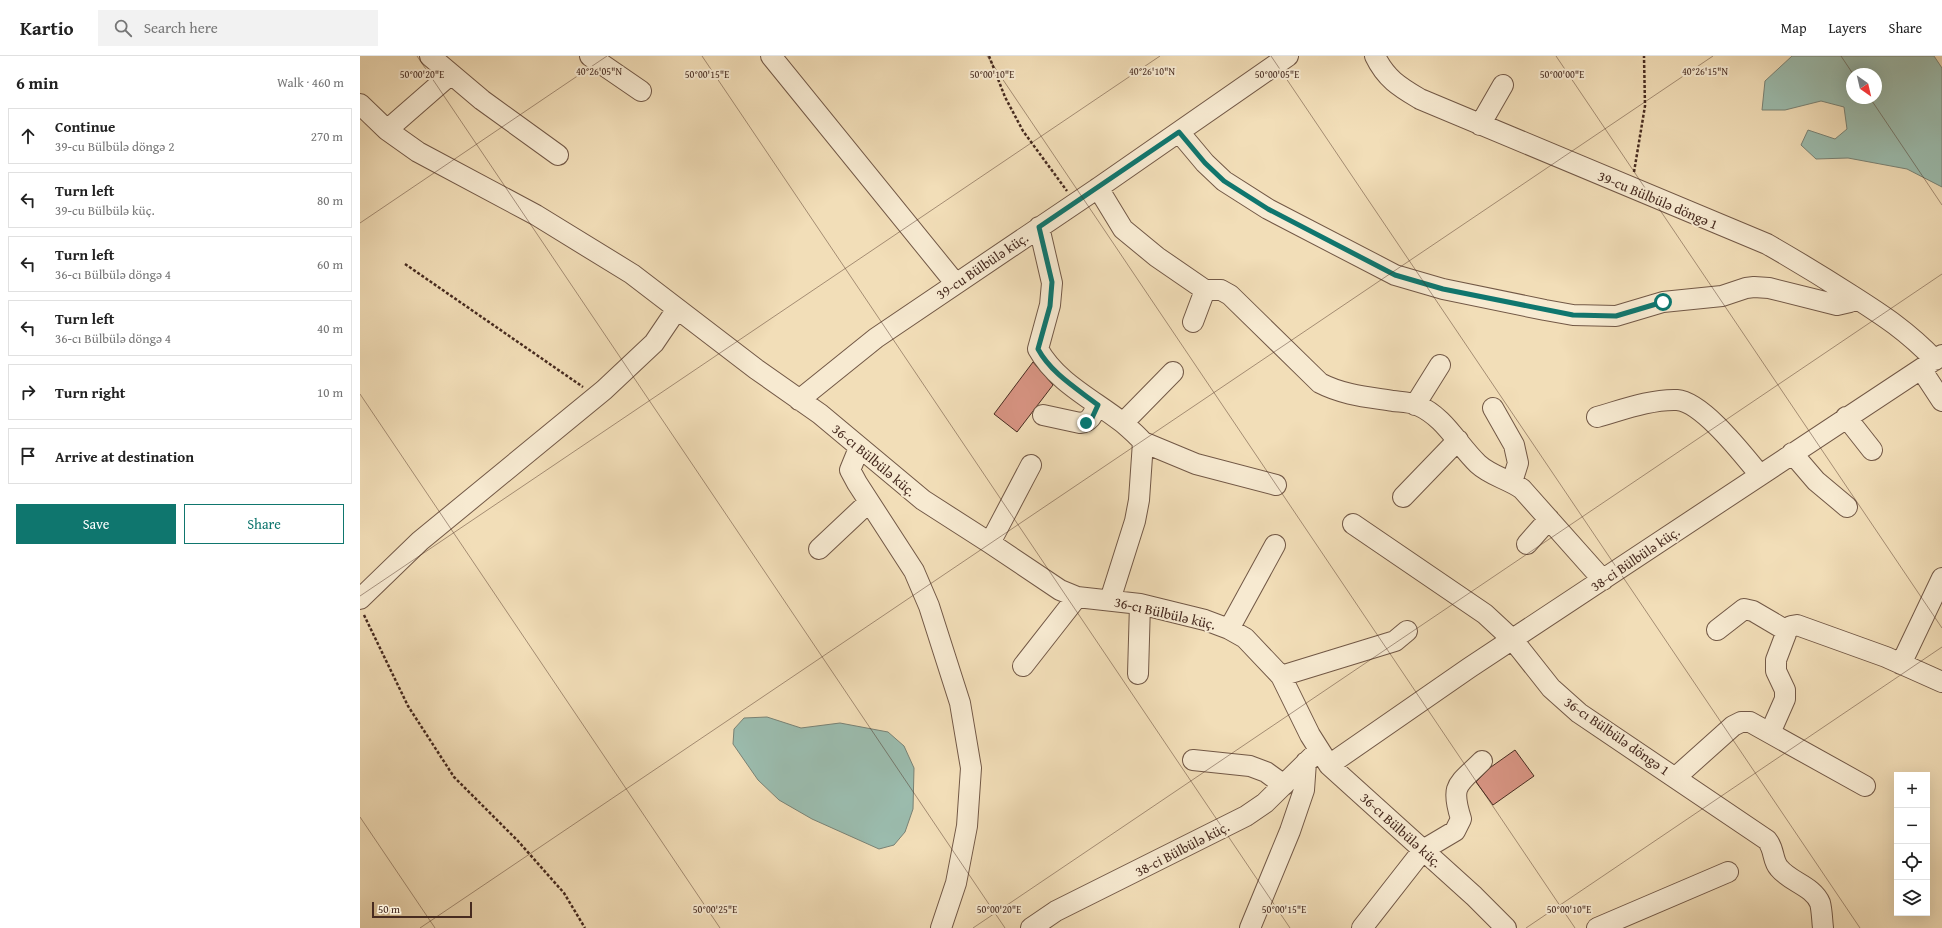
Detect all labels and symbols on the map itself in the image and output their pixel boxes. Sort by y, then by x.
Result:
text: 40°26'05"N [576,64,622,79]
text: 40°26'10"N [1129,64,1175,79]
text: 40°26'15"N [1682,64,1728,79]
text: 50°00'20"E [400,67,444,82]
text: 50°00'15"E [685,67,729,82]
text: 50°00'10"E [970,67,1014,82]
text: 50°00'05"E [1255,67,1299,82]
text: 50°00'00"E [1540,67,1584,82]
north arrow [1846,68,1882,104]
street label: 39-cu Bülbülə döngə 1 [1595,166,1721,234]
street label: 39-cu Bülbülə küç. [932,228,1032,304]
route start [1654,293,1672,311]
route end [1077,414,1095,432]
street label: 36-cı Bülbülə küç. [828,419,920,501]
street label: 38-ci Bülbülə küç. [1586,522,1684,596]
street label: 36-cı Bülbülə küç. [1112,592,1218,634]
street label: 36-cı Bülbülə döngə 1 [1560,692,1674,780]
street label: 36-cı Bülbülə küç. [1356,788,1446,872]
street label: 38-ci Bülbülə küç. [1131,817,1233,881]
scale bar [372,900,472,919]
text: 50°00'25"E [693,902,737,917]
text: 50°00'20"E [977,902,1021,917]
text: 50°00'15"E [1262,902,1306,917]
text: 50°00'10"E [1547,902,1591,917]

